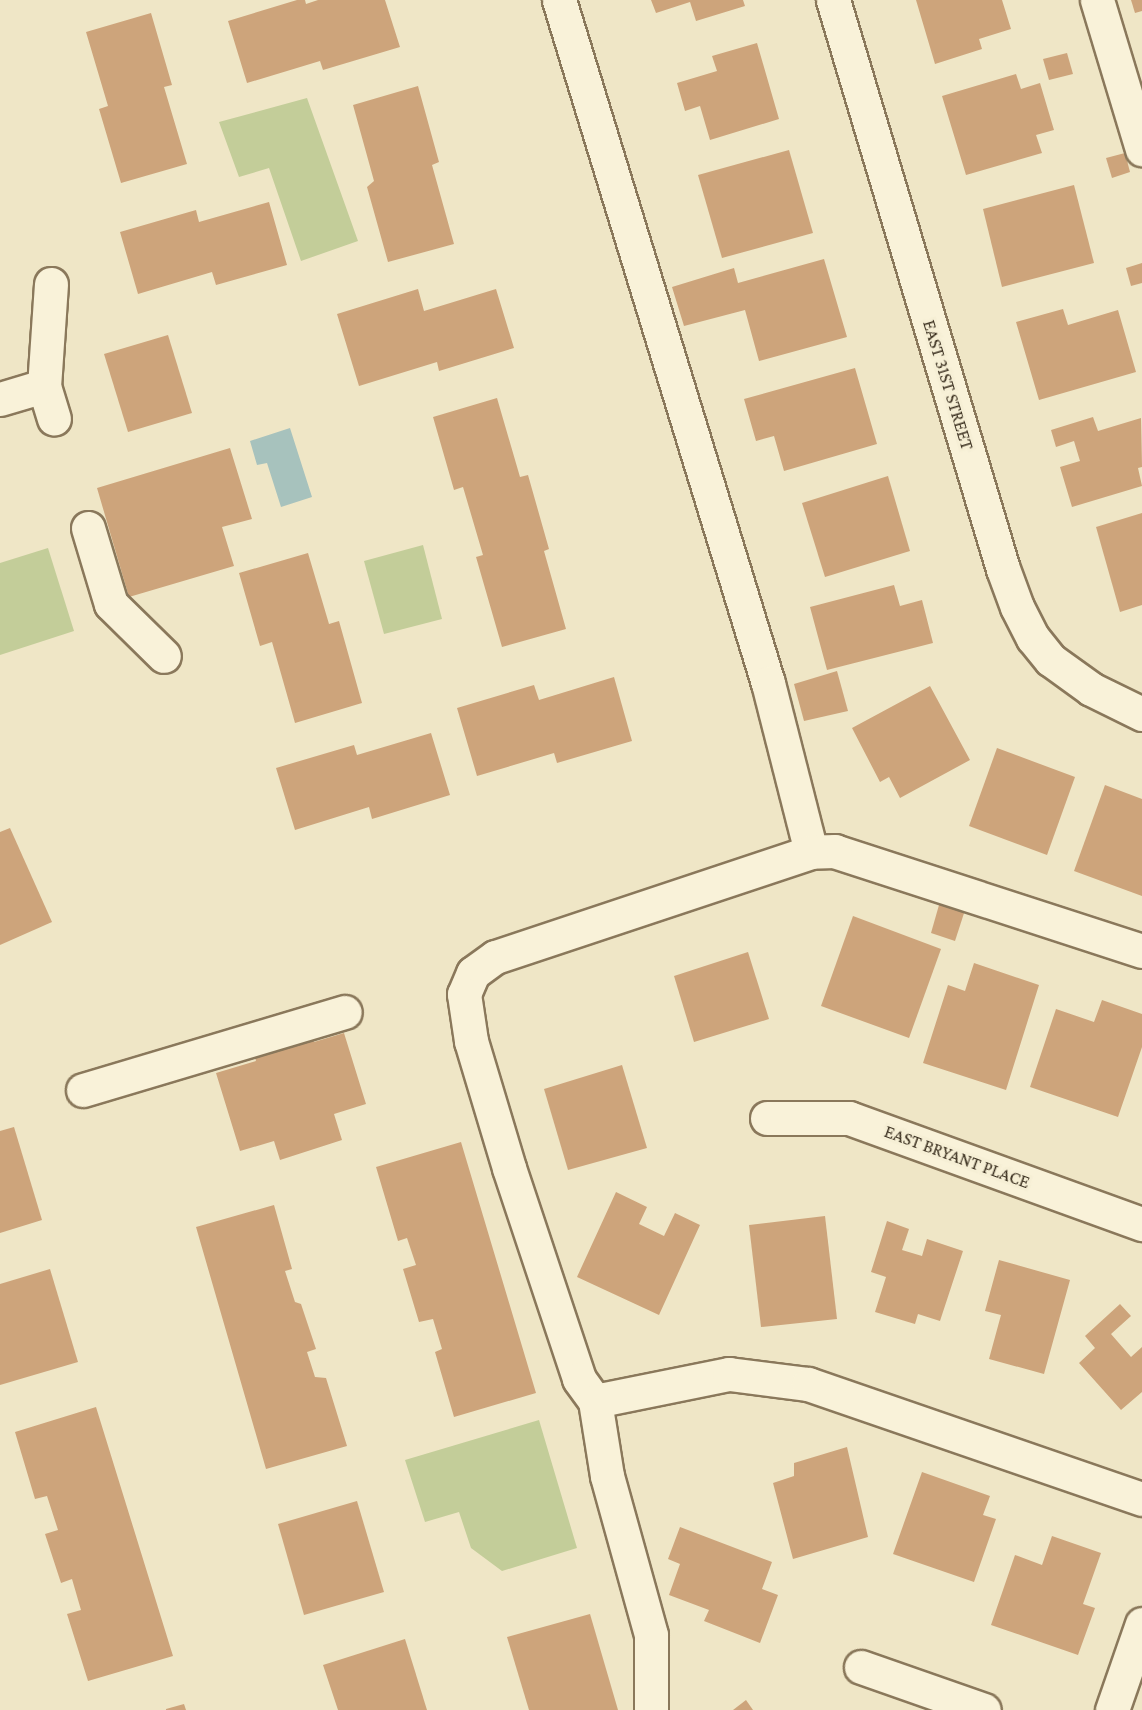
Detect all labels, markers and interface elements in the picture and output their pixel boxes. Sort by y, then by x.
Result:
street label: EAST 31ST STREET [918,317,978,453]
street label: EAST BRYANT PLACE [881,1121,1033,1193]

